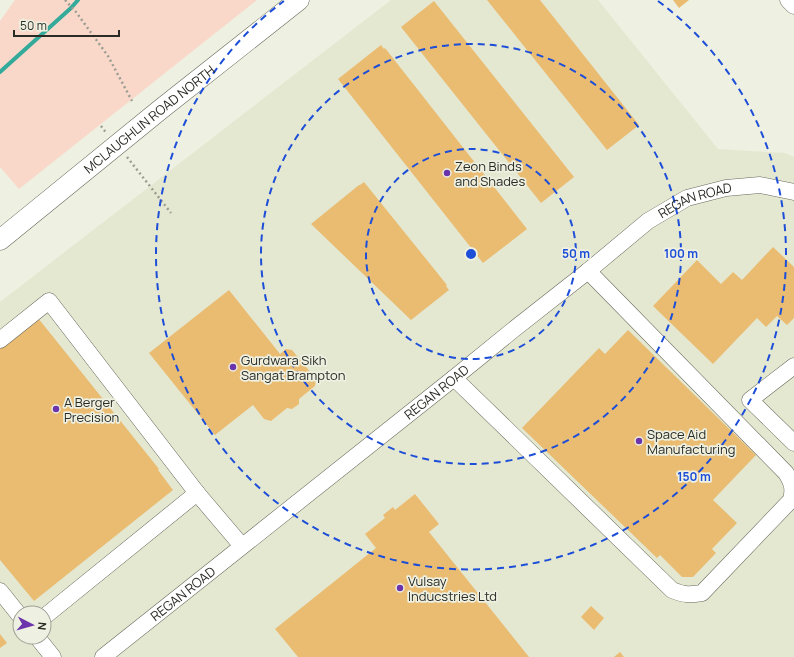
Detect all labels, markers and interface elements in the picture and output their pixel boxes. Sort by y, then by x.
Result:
scale bar [14,12,119,38]
text: 50 m [20,17,47,34]
street label: MCLAUGHLIN ROAD NORTH [80,61,218,177]
place label: Zeon Binds and Shades [455,157,525,190]
marker: Zeon Binds and Shades [442,168,452,178]
street label: REGAN ROAD [655,179,733,222]
text: 50 m [562,245,590,262]
text: 100 m [664,245,698,262]
centre of rings [464,247,478,261]
place label: Gurdwara Sikh Sangat Brampton [241,351,345,384]
street label: REGAN ROAD [400,360,473,423]
marker: Gurdwara Sikh Sangat Brampton [228,362,238,372]
place label: A Berger Precision [64,393,119,426]
marker: A Berger Precision [51,404,61,414]
place label: Space Aid Manufacturing [647,425,736,458]
marker: Space Aid Manufacturing [634,436,644,446]
text: 150 m [677,468,711,485]
street label: REGAN ROAD [147,562,219,625]
place label: Vulsay Inducstries Ltd [408,572,497,605]
marker: Vulsay Inducstries Ltd [395,583,405,593]
north arrow [12,605,52,645]
text: N [35,621,50,631]

